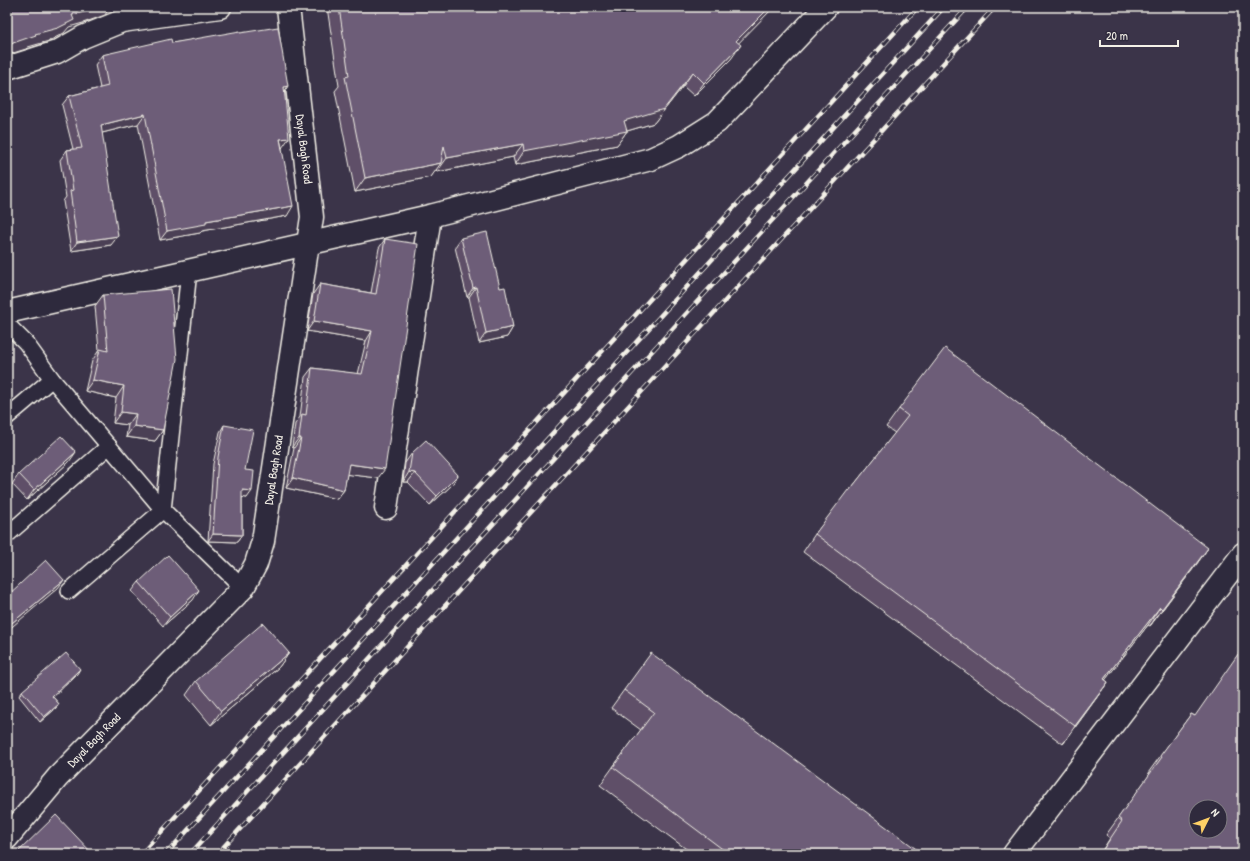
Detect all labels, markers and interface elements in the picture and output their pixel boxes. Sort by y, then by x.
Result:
scale bar [1100,22,1178,48]
text: 20 m [1106,27,1128,44]
street label: Dayal Bagh Road [292,113,317,185]
street label: Dayal Bagh Road [260,434,287,506]
street label: Dayal Bagh Road [63,709,124,771]
north arrow [1188,799,1228,839]
text: N [1208,805,1223,819]

